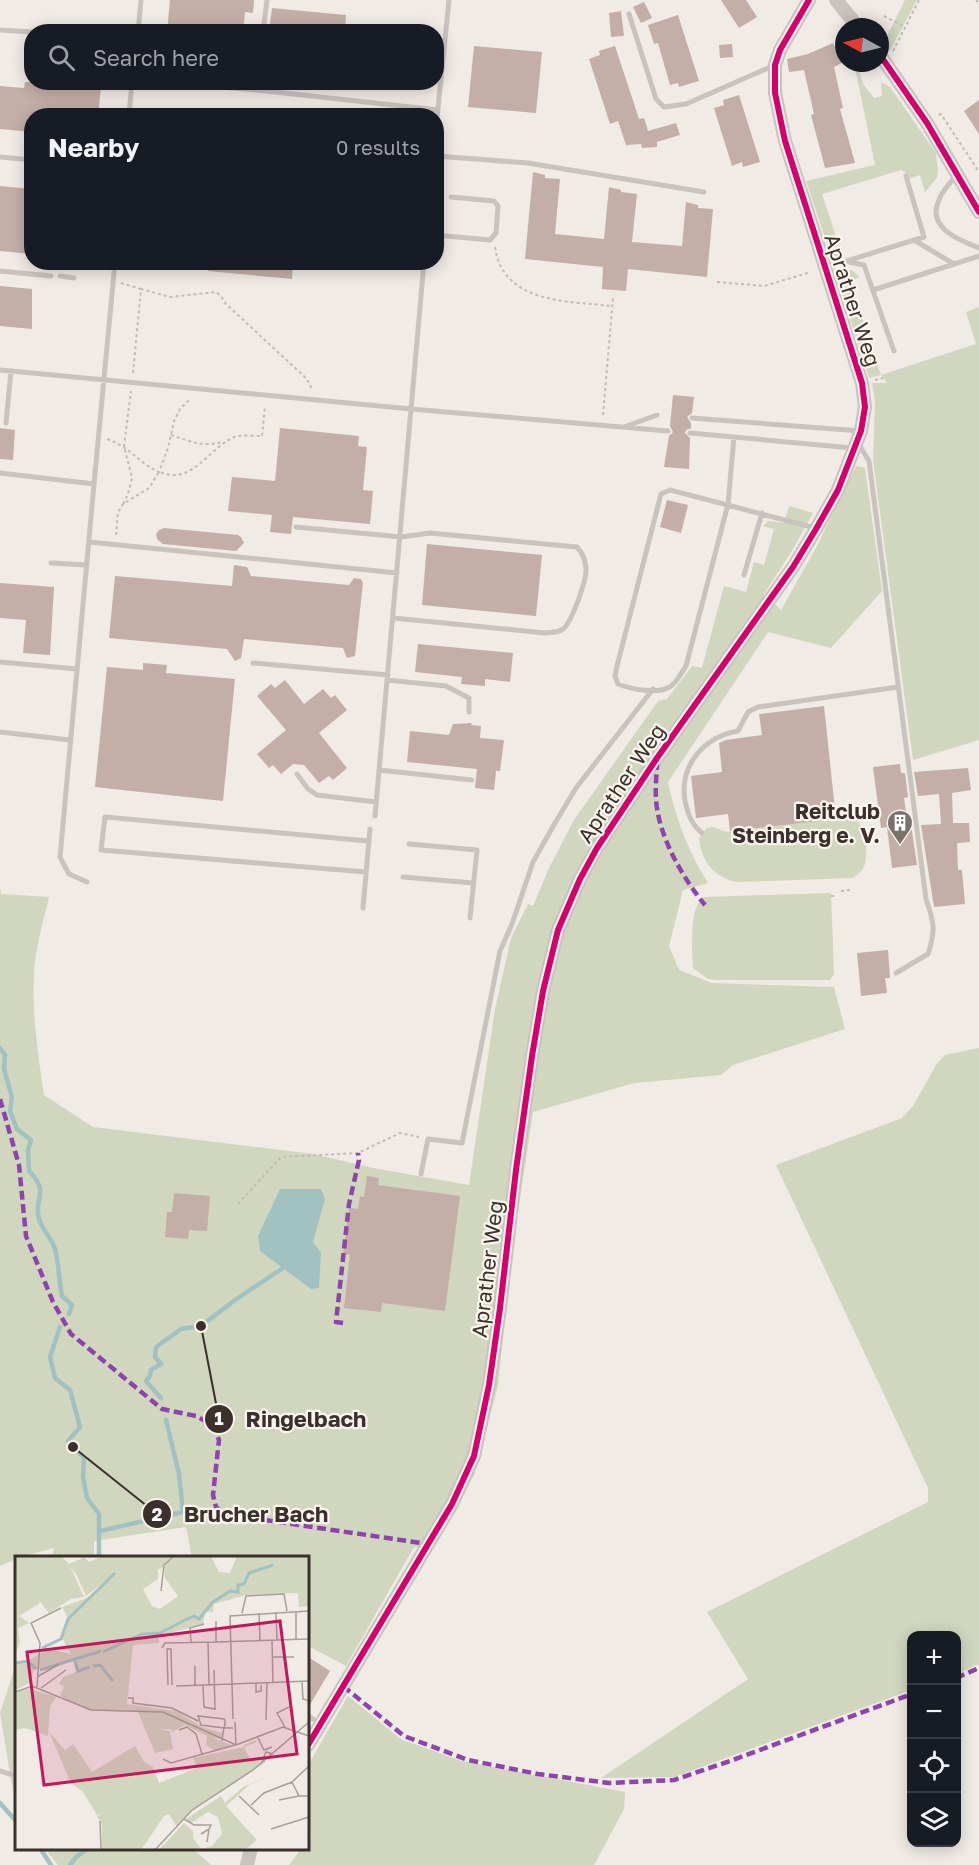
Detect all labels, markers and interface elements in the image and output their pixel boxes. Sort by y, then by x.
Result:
north arrow [835,18,889,72]
search box [24,24,444,90]
icon: search [45,41,78,74]
text: Search here [93,44,219,71]
text: Nearby [48,132,139,163]
text: 0 results [336,135,420,159]
street label: Aprather Weg [819,230,887,370]
street label: Aprather Weg [572,719,670,847]
place label: Reitclub Steinberg e. V. [732,798,880,848]
building icon: Reitclub Steinberg e. V. [885,808,915,846]
street label: Aprather Weg [466,1199,508,1339]
callout: Ringelbach [204,1399,379,1439]
text: Ringelbach [246,1405,366,1432]
text: 1 [214,1407,224,1429]
callout: Brucher Bach [142,1494,340,1534]
text: Brucher Bach [184,1500,328,1527]
text: 2 [152,1503,163,1525]
inset map [15,1556,309,1850]
map controls [907,1631,961,1847]
button: + [907,1631,961,1685]
button: − [907,1685,961,1739]
button: locate [907,1739,961,1793]
button: layers [907,1793,961,1847]

